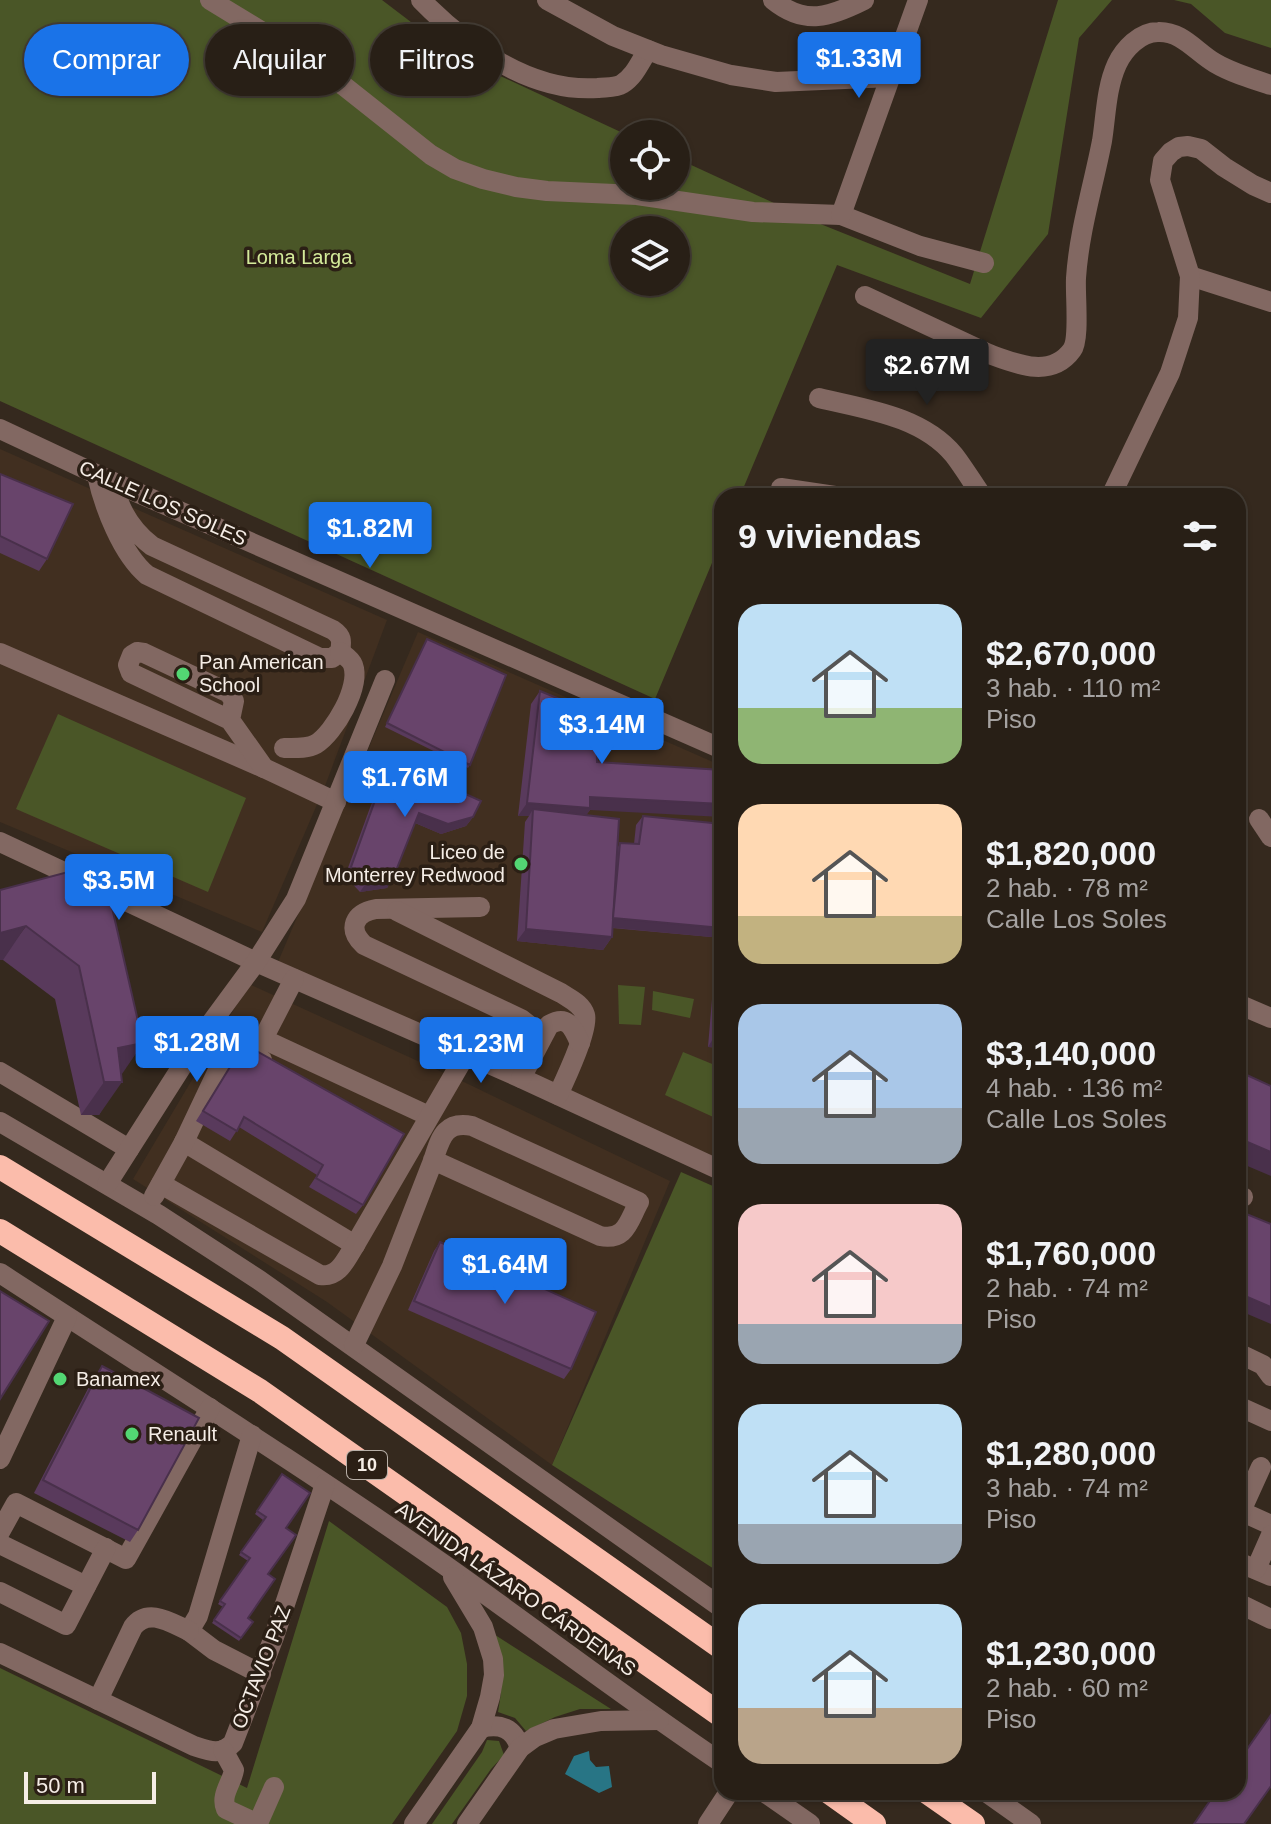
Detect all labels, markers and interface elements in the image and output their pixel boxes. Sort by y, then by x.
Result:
chip: Comprar [24,24,189,96]
chip: Alquilar [205,24,354,96]
chip: Filtros [370,24,503,96]
pin: $1.33M [794,32,924,100]
text: $1.33M [816,43,902,73]
map controls [610,120,690,296]
button: locate [610,120,690,200]
button: layers [610,216,690,296]
park label: Loma Larga [246,246,353,268]
pin: $2.67M [862,339,992,407]
text: $2.67M [884,350,970,380]
street label: CALLE LOS SOLES [76,456,250,550]
pin: $1.82M [305,502,435,570]
text: $1.82M [327,513,413,543]
icon: filters [1178,514,1222,558]
text: 9 viviendas [738,517,921,555]
text: $2,670,000 [986,634,1156,672]
icon: home [802,636,898,732]
place label: Pan American School [199,651,324,696]
marker: Pan American School [174,665,192,683]
text: 3 hab. · 110 m² [986,673,1160,703]
pin: $3.14M [537,698,667,766]
text: Piso [986,704,1037,734]
text: $3.14M [559,709,645,739]
pin: $1.76M [340,751,470,819]
text: $1.76M [362,762,448,792]
text: $1,820,000 [986,834,1156,872]
icon: home [802,836,898,932]
place label: Liceo de Monterrey Redwood [325,841,505,886]
pin: $3.5M [63,854,175,922]
marker: Liceo de Monterrey Redwood [512,855,530,873]
text: $3.5M [83,865,155,895]
text: 2 hab. · 78 m² [986,873,1148,903]
text: Calle Los Soles [986,904,1167,934]
pin: $1.28M [132,1016,262,1084]
pin: $1.23M [416,1017,546,1085]
text: $1.28M [154,1027,240,1057]
text: $1.23M [438,1028,524,1058]
text: $3,140,000 [986,1034,1156,1072]
icon: home [802,1036,898,1132]
text: 4 hab. · 136 m² [986,1073,1162,1103]
text: Calle Los Soles [986,1104,1167,1134]
text: $1,760,000 [986,1234,1156,1272]
icon: home [802,1236,898,1332]
pin: $1.64M [440,1238,570,1306]
text: $1.64M [462,1249,548,1279]
text: 2 hab. · 74 m² [986,1273,1148,1303]
text: Piso [986,1304,1037,1334]
place label: Banamex [76,1368,161,1390]
marker: Banamex [51,1370,69,1388]
place label: Renault [148,1423,217,1445]
marker: Renault [123,1425,141,1443]
text: $1,280,000 [986,1434,1156,1472]
icon: home [802,1436,898,1532]
road number: 10 [347,1451,387,1479]
text: 3 hab. · 74 m² [986,1473,1148,1503]
street label: AVENIDA LÁZARO CÁRDENAS [392,1498,640,1680]
text: Piso [986,1504,1037,1534]
street label: OCTAVIO PAZ [227,1602,295,1732]
text: $1,230,000 [986,1634,1156,1672]
icon: home [802,1636,898,1732]
text: 2 hab. · 60 m² [986,1673,1148,1703]
text: Piso [986,1704,1037,1734]
scale bar [24,1768,156,1804]
text: 50 m [36,1773,85,1798]

